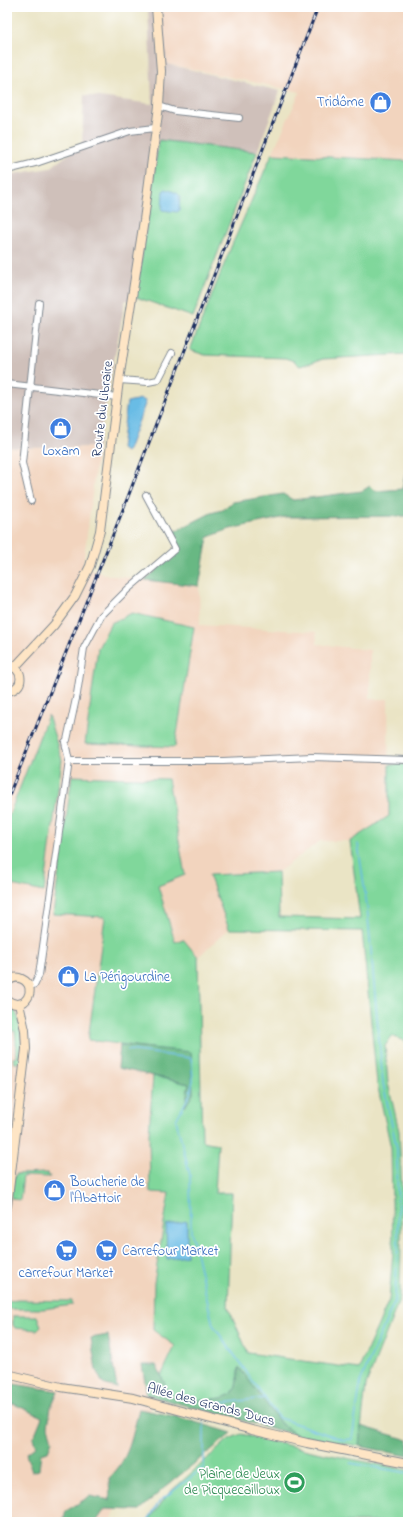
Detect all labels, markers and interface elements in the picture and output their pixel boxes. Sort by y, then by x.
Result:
shop icon: Tridôme [367,89,393,115]
place label: Tridôme [317,92,365,113]
street label: Route du Libraire [87,359,119,458]
shop icon: Loxam [48,416,74,442]
place label: Loxam [42,441,80,462]
shop icon: La Périgourdine [56,964,82,990]
place label: La Périgourdine [84,967,171,989]
place label: Boucherie de l'Abattoir [69,1172,145,1209]
shop icon: Boucherie de l'Abattoir [41,1177,67,1203]
supermarket icon: carrefour Market [53,1238,79,1264]
supermarket icon: Carrefour Market [94,1238,120,1264]
place label: Carrefour Market [122,1241,219,1262]
place label: carrefour Market [19,1263,114,1284]
street label: Allée des Grands Ducs [145,1378,277,1432]
place label: Plaine de Jeux de Picquecailloux [184,1464,280,1501]
sports icon: Plaine de Jeux de Picquecailloux [282,1469,308,1495]

